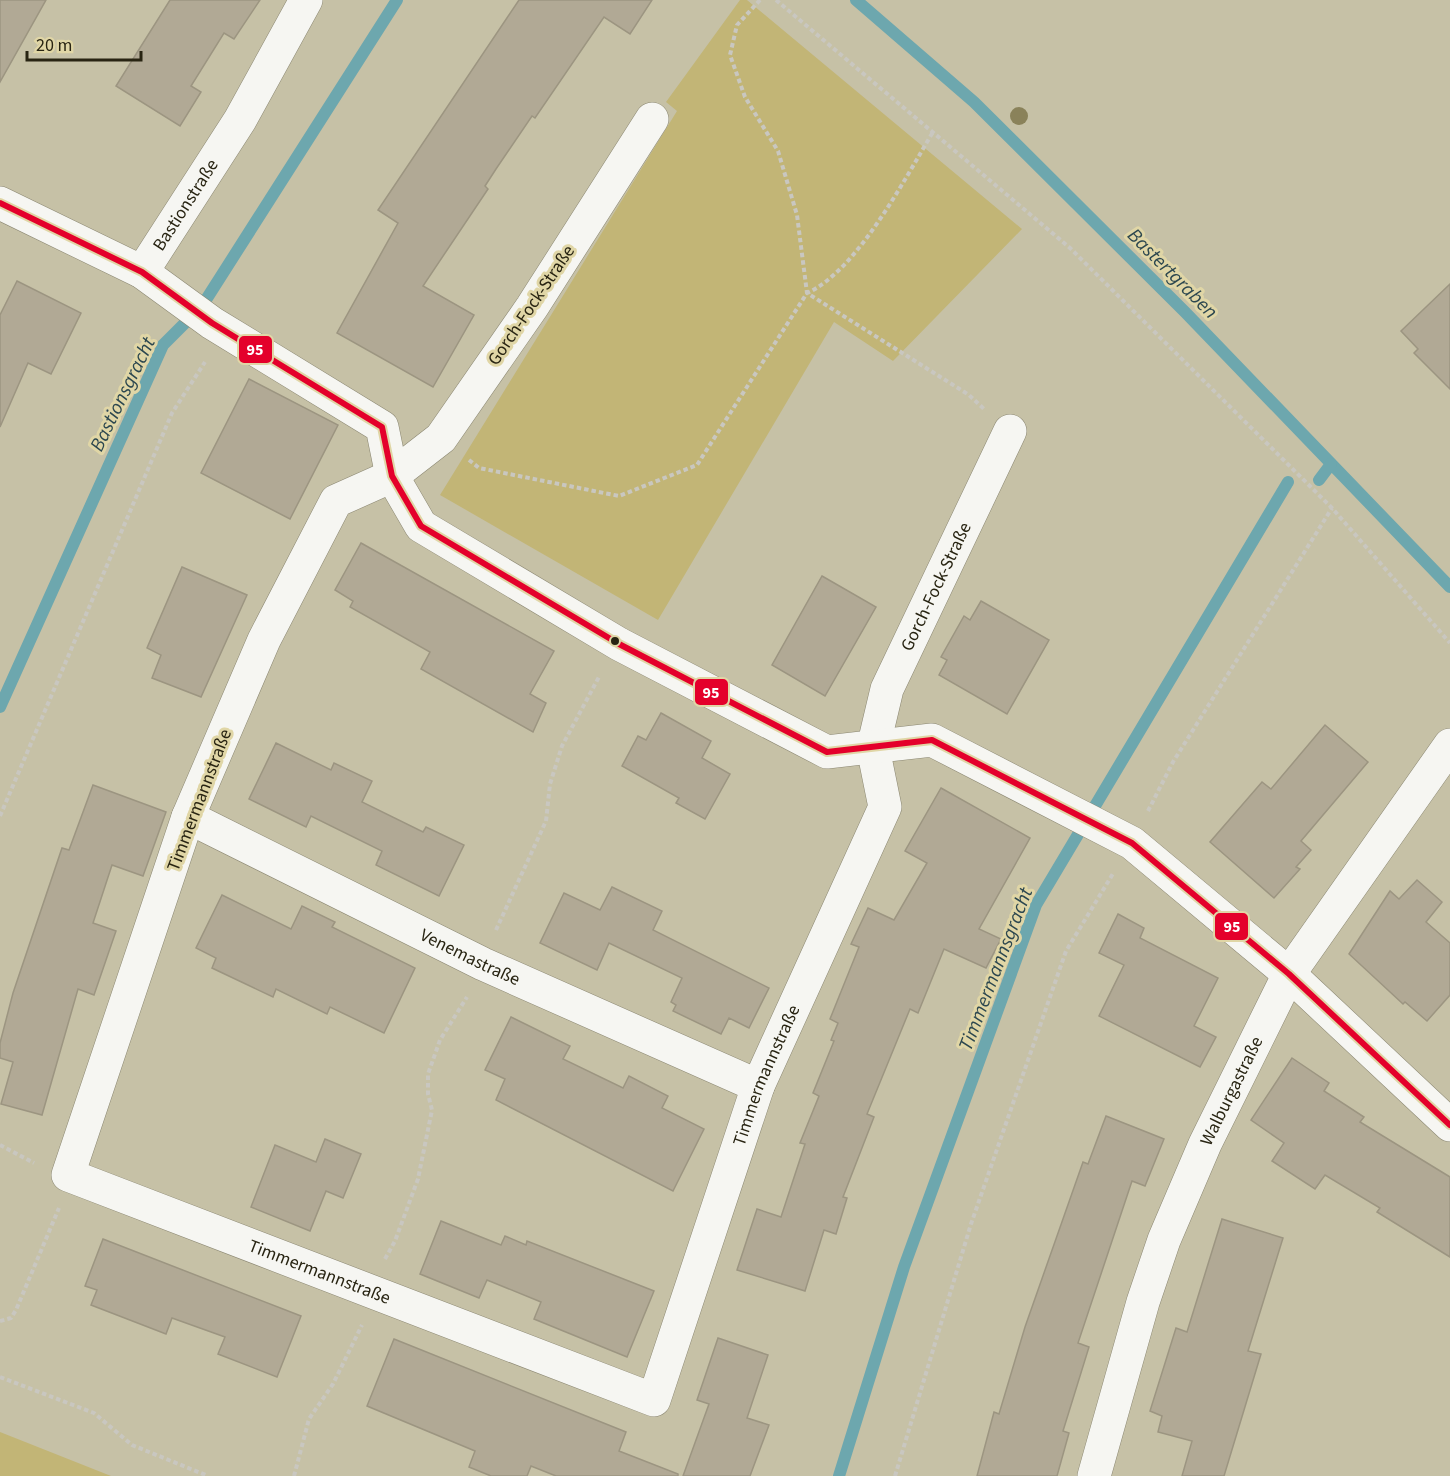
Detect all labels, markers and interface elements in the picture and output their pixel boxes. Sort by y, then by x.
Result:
scale bar [27,24,141,62]
text: 20 m [36,33,72,58]
street label: Bastionstraße [147,154,225,256]
water label: Bastertgraben [1121,222,1224,325]
street label: Gorch-Fock-Straße [482,240,581,370]
water label: Bastionsgracht [83,332,163,456]
line badge: 95 [238,335,273,364]
text: 95 [247,339,263,361]
street label: Gorch-Fock-Straße [895,518,978,655]
unlabelled marker [609,635,621,647]
line badge: 95 [694,678,729,706]
text: 95 [703,682,719,704]
street label: Timmermannstraße [161,726,238,875]
water label: Timmermannsgracht [952,883,1040,1055]
line badge: 95 [1214,912,1249,941]
text: 95 [1224,916,1240,938]
street label: Venemastraße [416,923,524,992]
street label: Timmermannstraße [727,1001,806,1149]
street label: Walburgastraße [1194,1032,1269,1150]
street label: Timmermannstraße [245,1233,394,1311]

